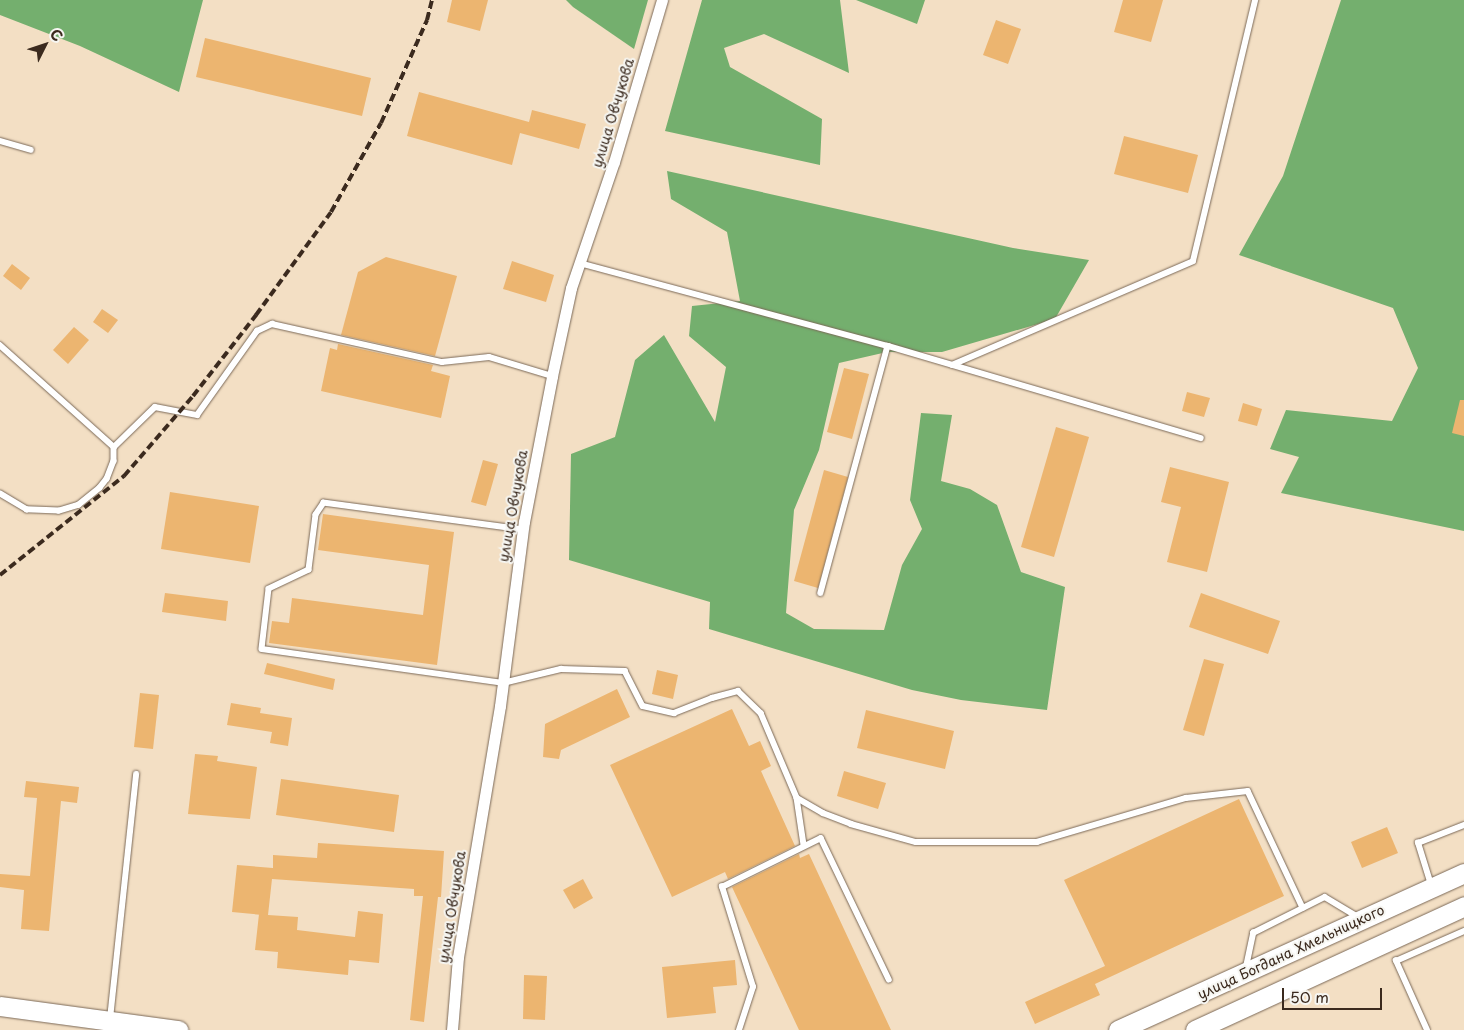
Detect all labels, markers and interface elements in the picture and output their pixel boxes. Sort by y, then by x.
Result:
north arrow [20,20,70,70]
text: С [45,24,68,46]
street label: улица Овчукова [588,56,638,170]
street label: улица Овчукова [495,448,531,564]
street label: улица Овчукова [435,849,469,965]
street label: улица Богдана Хмельницкого [1194,901,1388,1003]
scale bar [1284,978,1384,1010]
text: 50 m [1290,985,1329,1008]

